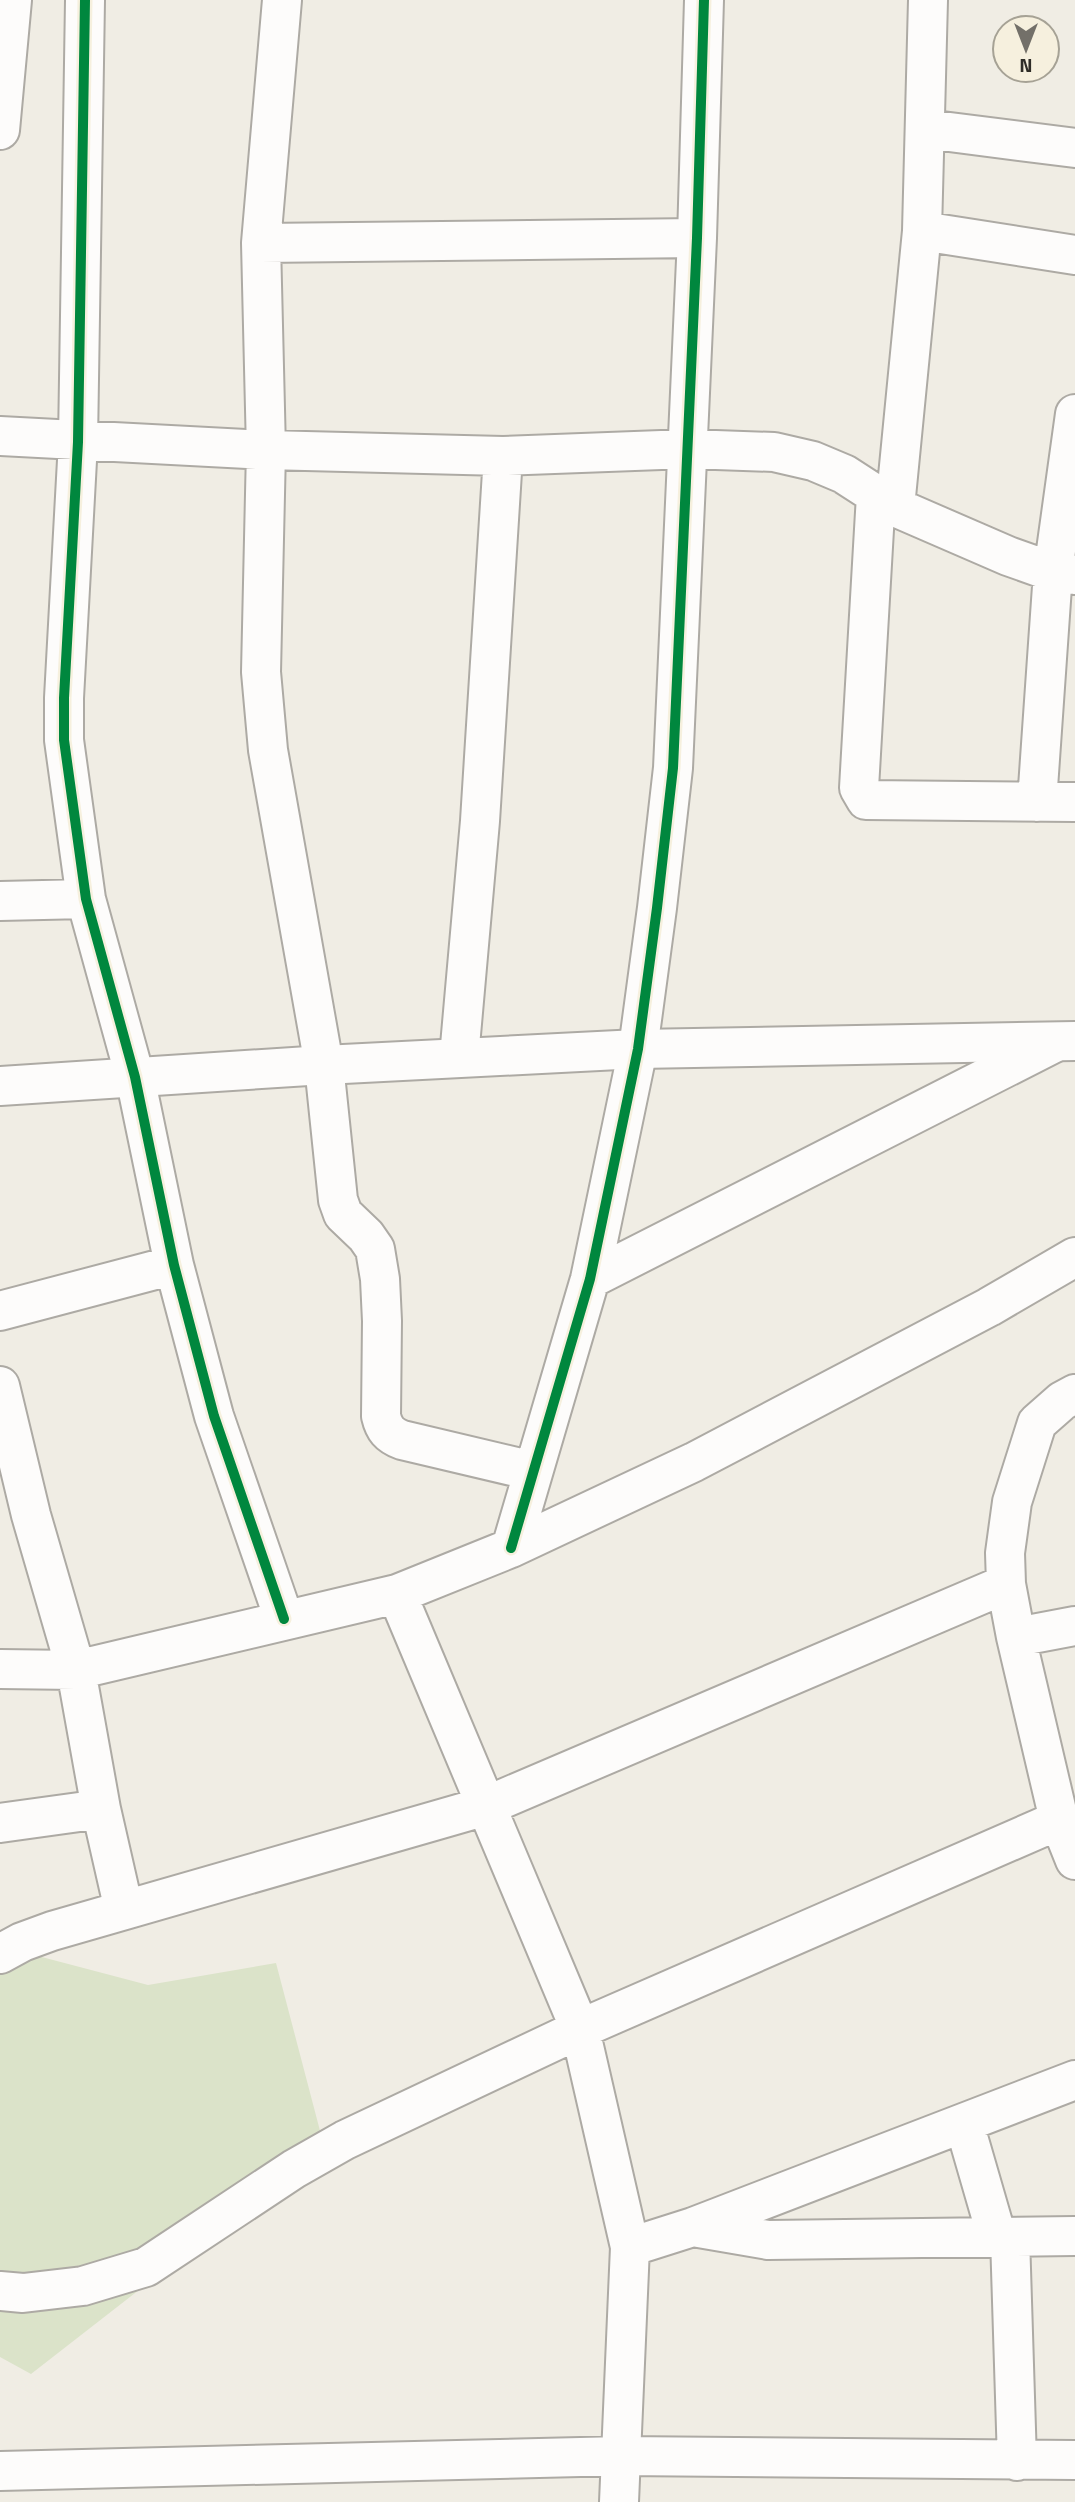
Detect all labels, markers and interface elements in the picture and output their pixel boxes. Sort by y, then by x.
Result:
north arrow [991,14,1061,84]
text: N [1019,52,1033,81]

